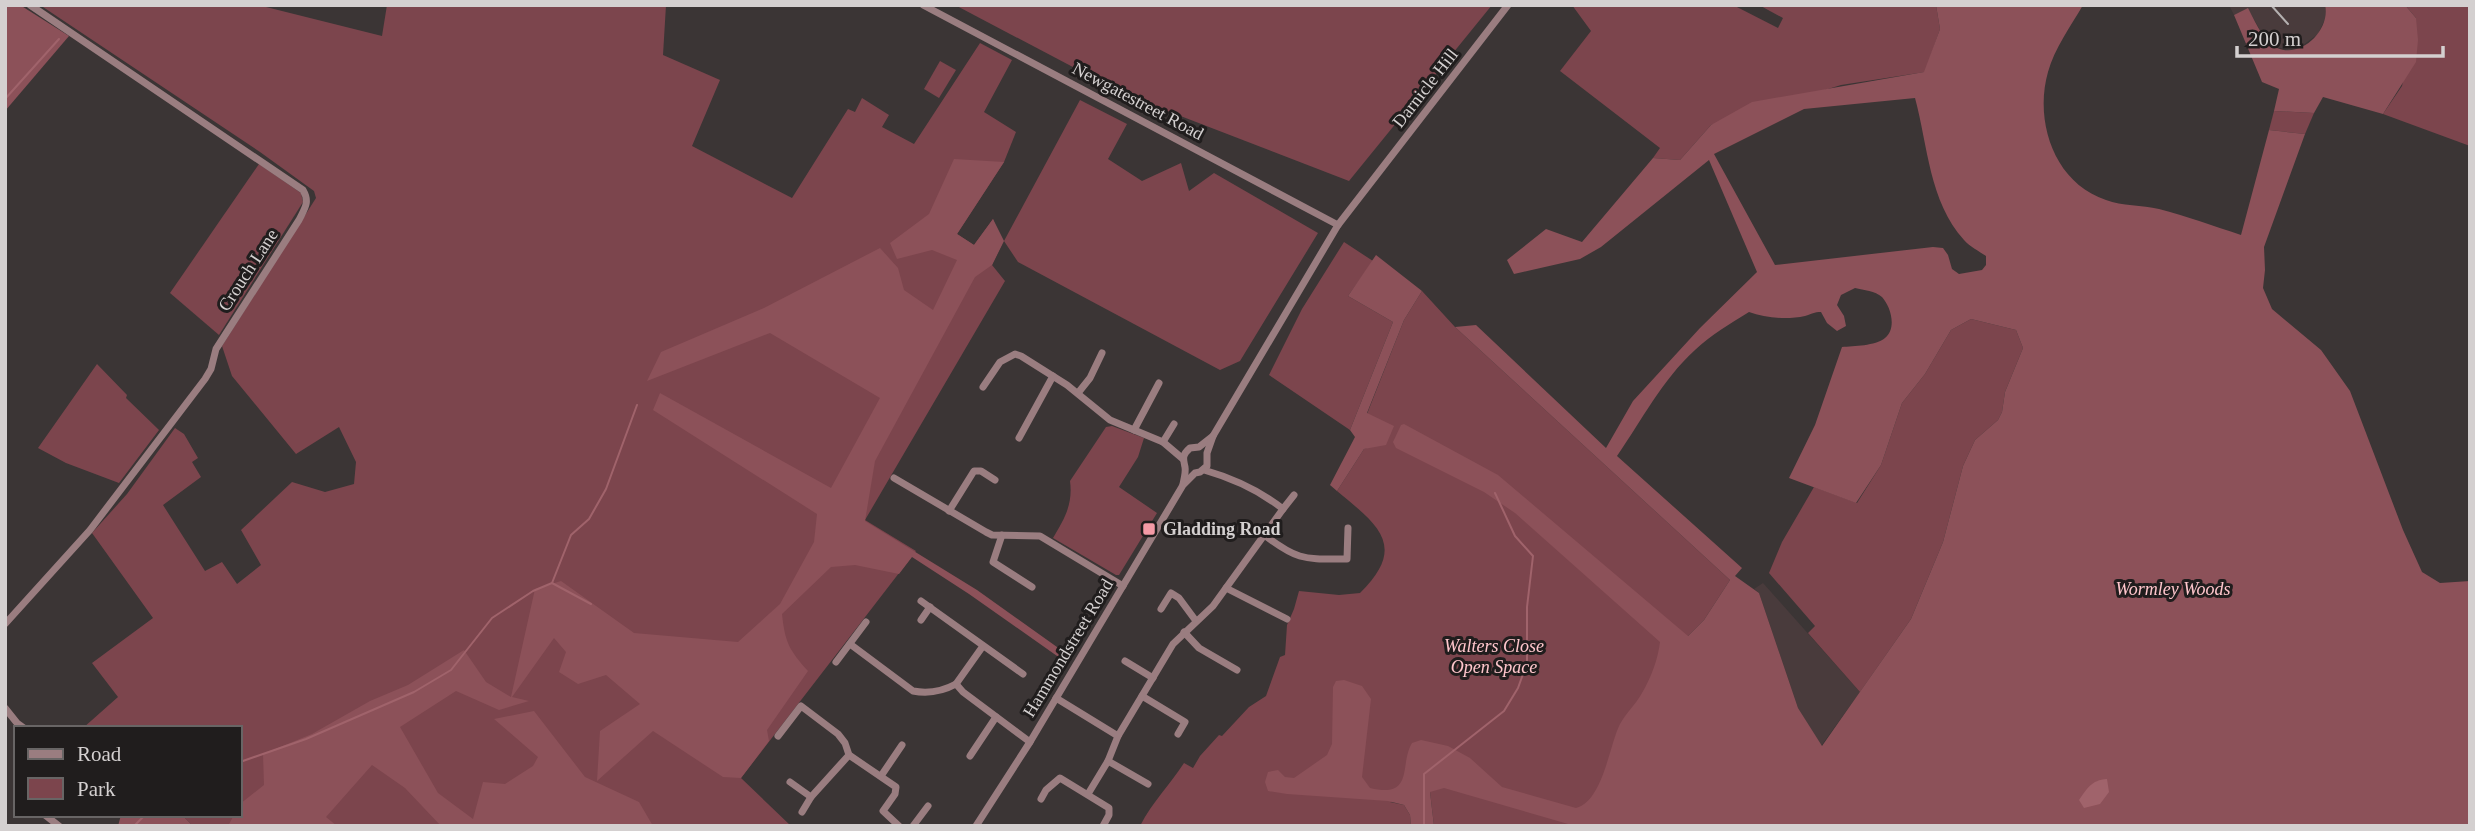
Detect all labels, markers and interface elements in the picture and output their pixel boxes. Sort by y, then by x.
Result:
scale bar [2237,14,2444,58]
text: 200 m [2248,27,2301,51]
street label: Darnicle Hill [1388,45,1462,131]
street label: Newgatestreet Road [1069,58,1207,144]
street label: Crouch Lane [214,225,282,315]
place label: Gladding Road [1163,519,1281,539]
marker: Gladding Road [1141,521,1157,537]
street label: Hammondstreet Road [1019,575,1117,721]
park label: Wormley Woods [2115,579,2231,599]
park label: Walters Close Open Space [1444,636,1544,677]
legend [14,726,242,817]
text: Road [77,742,122,766]
text: Park [77,777,116,801]

